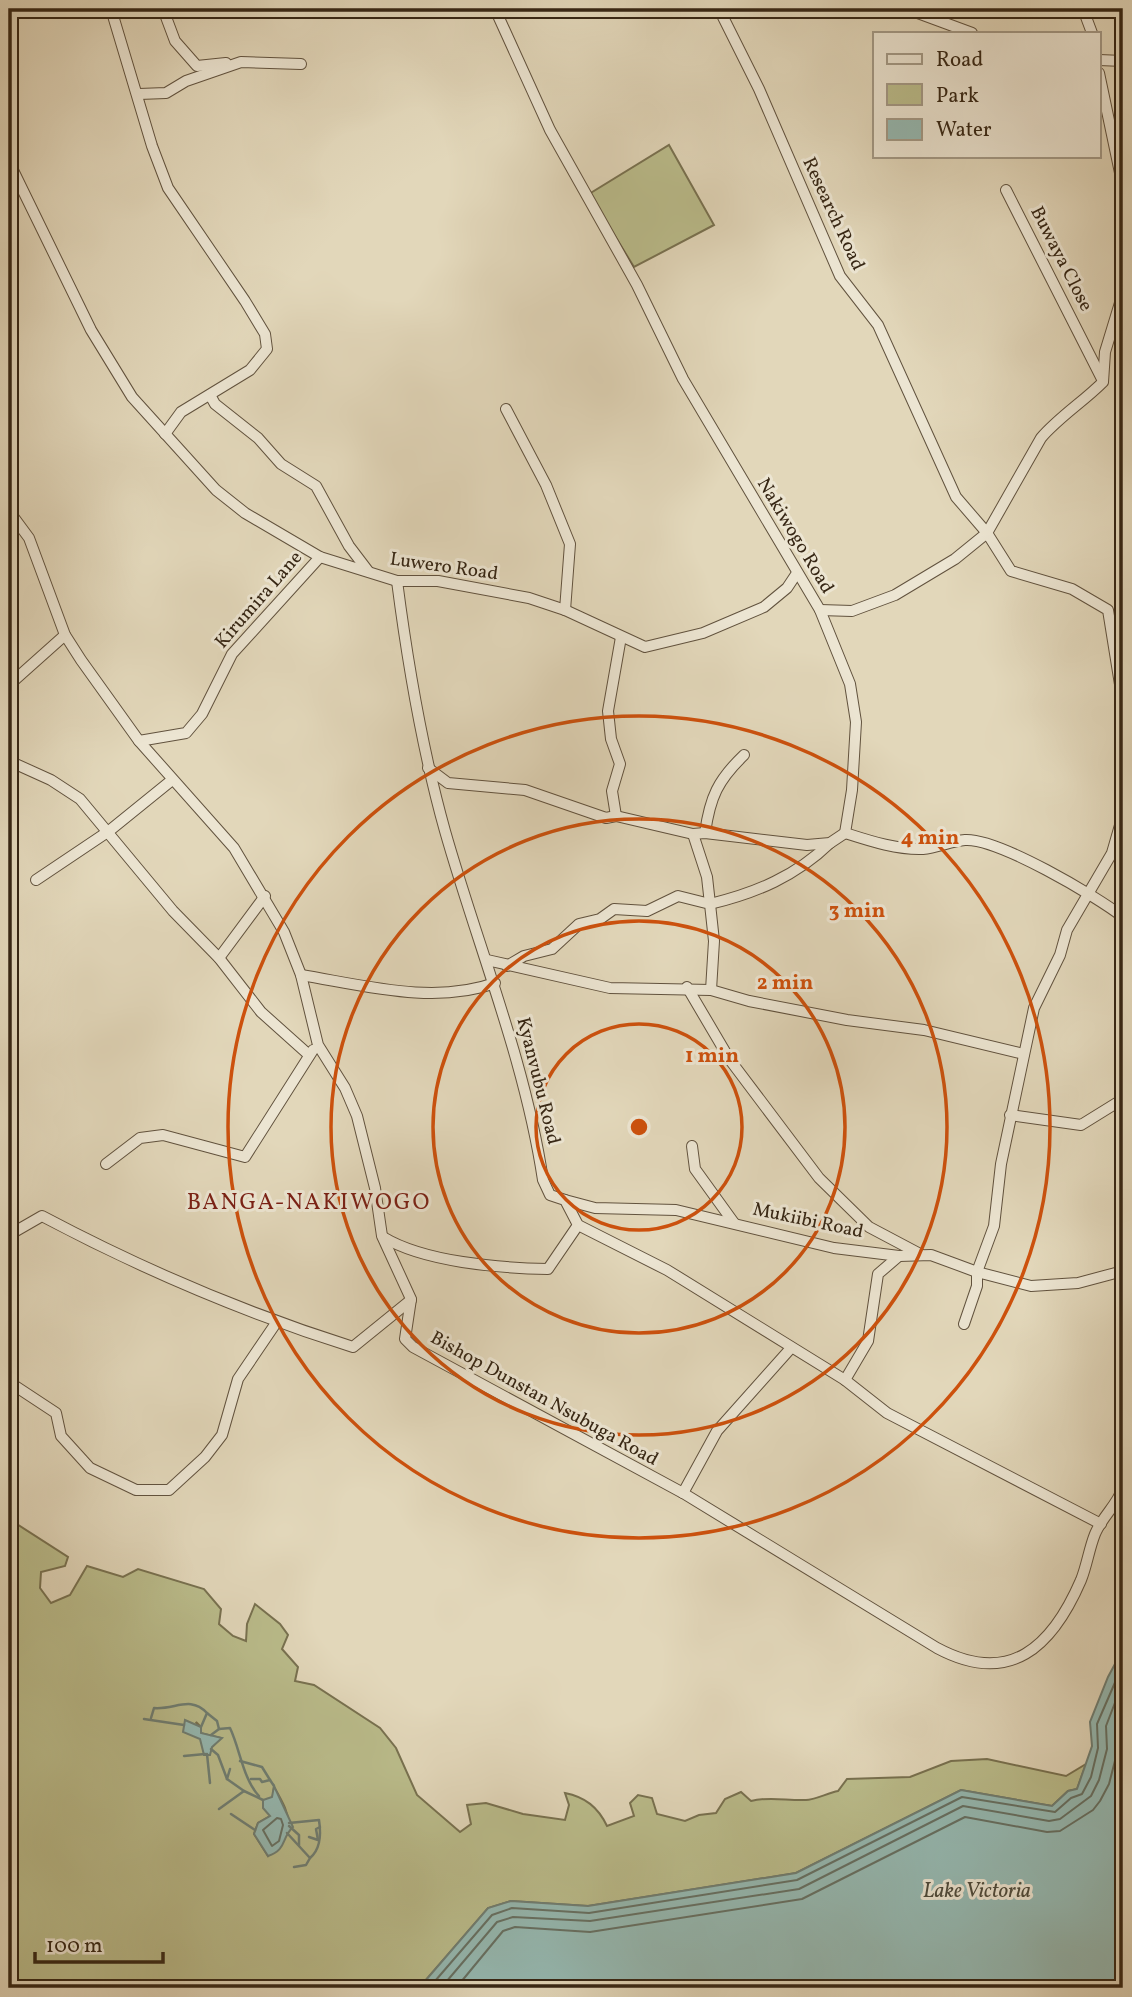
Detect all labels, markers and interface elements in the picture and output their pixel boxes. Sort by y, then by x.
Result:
legend [873,32,1100,158]
text: Road [936,46,983,75]
text: Park [936,82,979,111]
text: Water [936,116,992,145]
street label: Research Road [795,153,871,275]
street label: Buwaya Close [1023,202,1099,316]
street label: Nakiwogo Road [750,473,840,599]
street label: Kirumira Lane [209,546,309,654]
street label: Luwero Road [388,547,500,587]
text: 4 min [901,824,959,853]
text: 3 min [829,897,885,926]
text: 2 min [757,969,813,998]
street label: Kyanvubu Road [510,1015,566,1147]
text: 1 min [685,1042,739,1071]
centre of rings [627,1115,651,1139]
district label: BANGA-NAKIWOGO [187,1187,431,1219]
street label: Mukiibi Road [750,1197,866,1245]
street label: Bishop Dunstan Nsubuga Road [425,1325,663,1473]
water label: Lake Victoria [923,1877,1031,1906]
scale bar [35,1920,163,1964]
text: 100 m [46,1932,103,1961]

